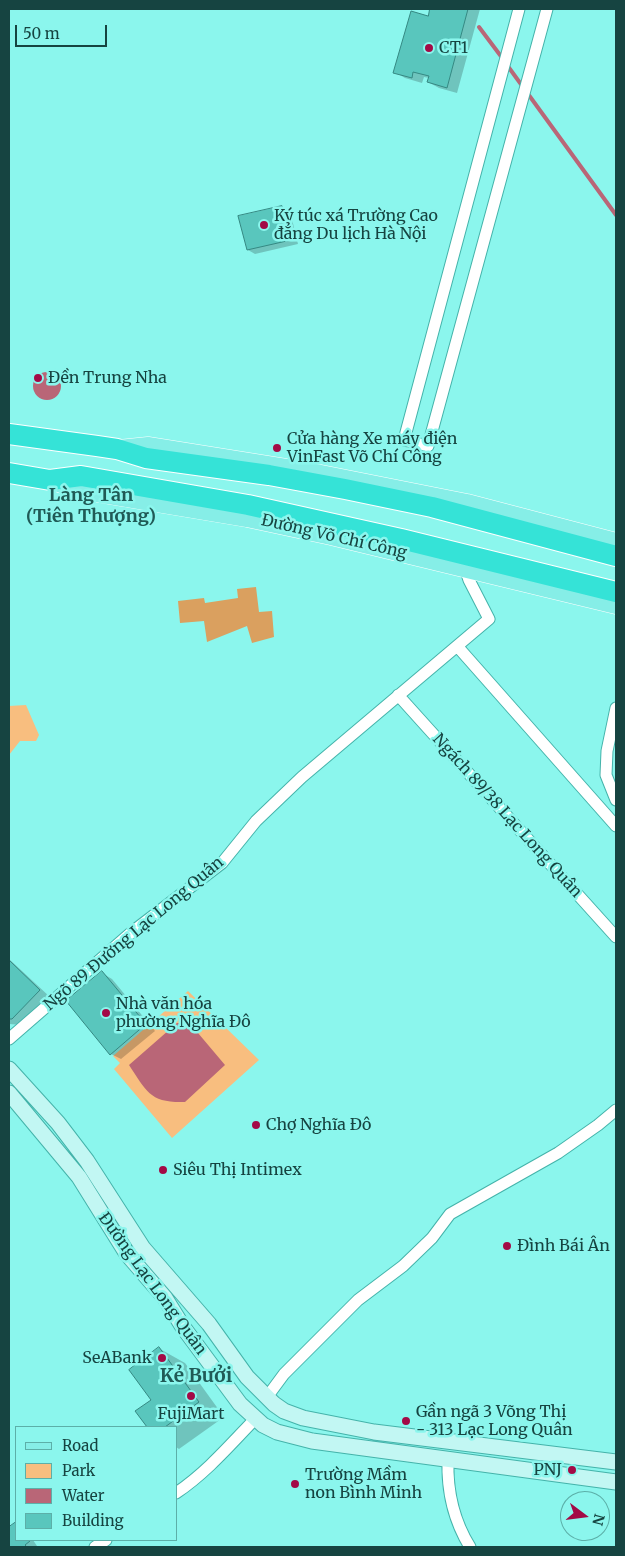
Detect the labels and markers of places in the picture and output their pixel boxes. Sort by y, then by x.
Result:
place label: CT1 [439,38,468,58]
marker: CT1 [423,42,435,54]
place label: Ký túc xá Trường Cao đẳng Du lịch Hà Nội [274,206,438,244]
marker: Ký túc xá Trường Cao đẳng Du lịch Hà Nội [258,219,270,231]
place label: Đền Trung Nha [48,368,167,388]
marker: Đền Trung Nha [32,372,44,384]
place label: Cửa hàng Xe máy điện VinFast Võ Chí Công [287,429,457,467]
marker: Cửa hàng Xe máy điện VinFast Võ Chí Công [271,442,283,454]
place label: Nhà văn hóa phường Nghĩa Đô [116,994,251,1032]
marker: Nhà văn hóa phường Nghĩa Đô [100,1007,112,1019]
place label: Chợ Nghĩa Đô [266,1115,371,1135]
marker: Chợ Nghĩa Đô [250,1119,262,1131]
place label: Siêu Thị Intimex [173,1160,302,1180]
marker: Siêu Thị Intimex [157,1164,169,1176]
place label: Đình Bái Ân [517,1236,610,1256]
marker: Đình Bái Ân [501,1240,513,1252]
place label: SeABank [82,1348,152,1368]
marker: SeABank [156,1352,168,1364]
marker: FujiMart [185,1390,197,1402]
place label: Gần ngã 3 Võng Thị - 313 Lạc Long Quân [416,1402,573,1440]
place label: FujiMart [157,1404,225,1424]
marker: Gần ngã 3 Võng Thị - 313 Lạc Long Quân [400,1415,412,1427]
place label: PNJ [534,1460,562,1480]
marker: PNJ [566,1464,578,1476]
place label: Trường Mầm non Bình Minh [305,1465,422,1503]
marker: Trường Mầm non Bình Minh [289,1478,301,1490]

